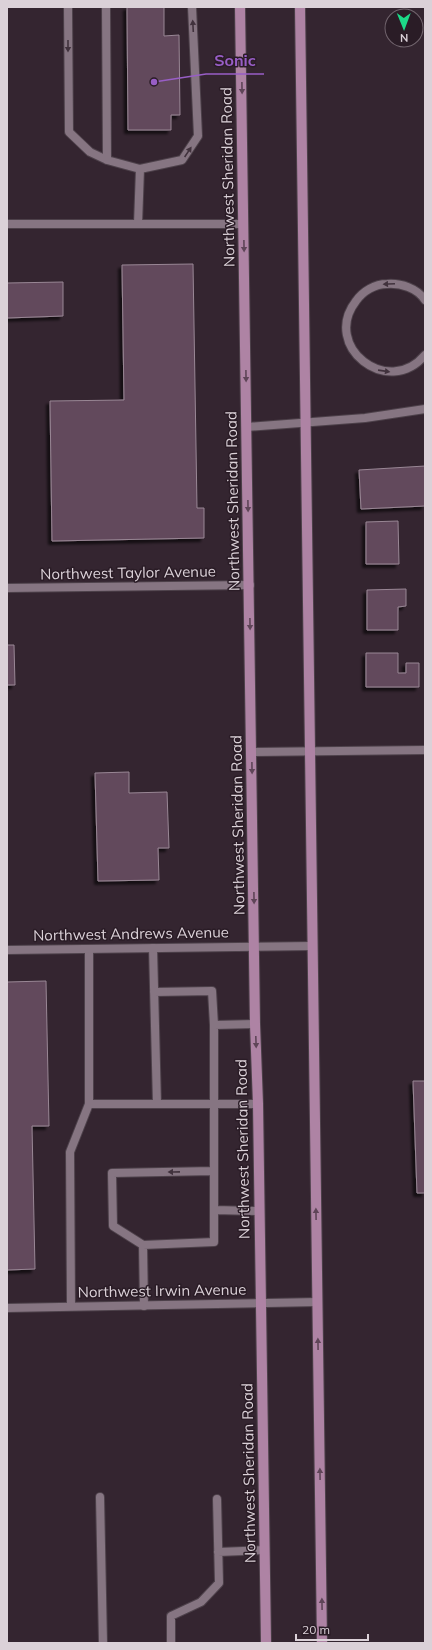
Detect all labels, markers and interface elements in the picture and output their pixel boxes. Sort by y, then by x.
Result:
north arrow [384,8,424,48]
one-way arrow [190,20,197,32]
text: N [400,31,408,45]
one-way arrow [65,40,71,53]
callout: Sonic [206,46,264,74]
text: Sonic [214,50,256,70]
one-way arrow [239,82,245,95]
street label: Northwest Sheridan Road [216,87,239,267]
one-way arrow [184,147,192,158]
one-way arrow [241,240,247,253]
one-way arrow [382,281,395,288]
one-way arrow [378,368,390,374]
one-way arrow [243,370,249,383]
street label: Northwest Sheridan Road [221,411,244,591]
one-way arrow [245,500,251,513]
street label: Northwest Taylor Avenue [40,561,216,584]
one-way arrow [247,618,253,631]
street label: Northwest Sheridan Road [226,735,249,915]
one-way arrow [249,762,255,775]
one-way arrow [251,892,258,904]
street label: Northwest Andrews Avenue [33,922,229,945]
one-way arrow [253,1036,259,1049]
street label: Northwest Sheridan Road [231,1059,254,1239]
one-way arrow [167,1169,180,1175]
one-way arrow [313,1207,319,1220]
street label: Northwest Irwin Avenue [78,1280,246,1301]
one-way arrow [315,1337,321,1350]
street label: Northwest Sheridan Road [237,1383,260,1563]
one-way arrow [317,1467,323,1480]
one-way arrow [319,1597,325,1610]
scale bar [296,1616,368,1642]
text: 20 m [302,1622,330,1637]

